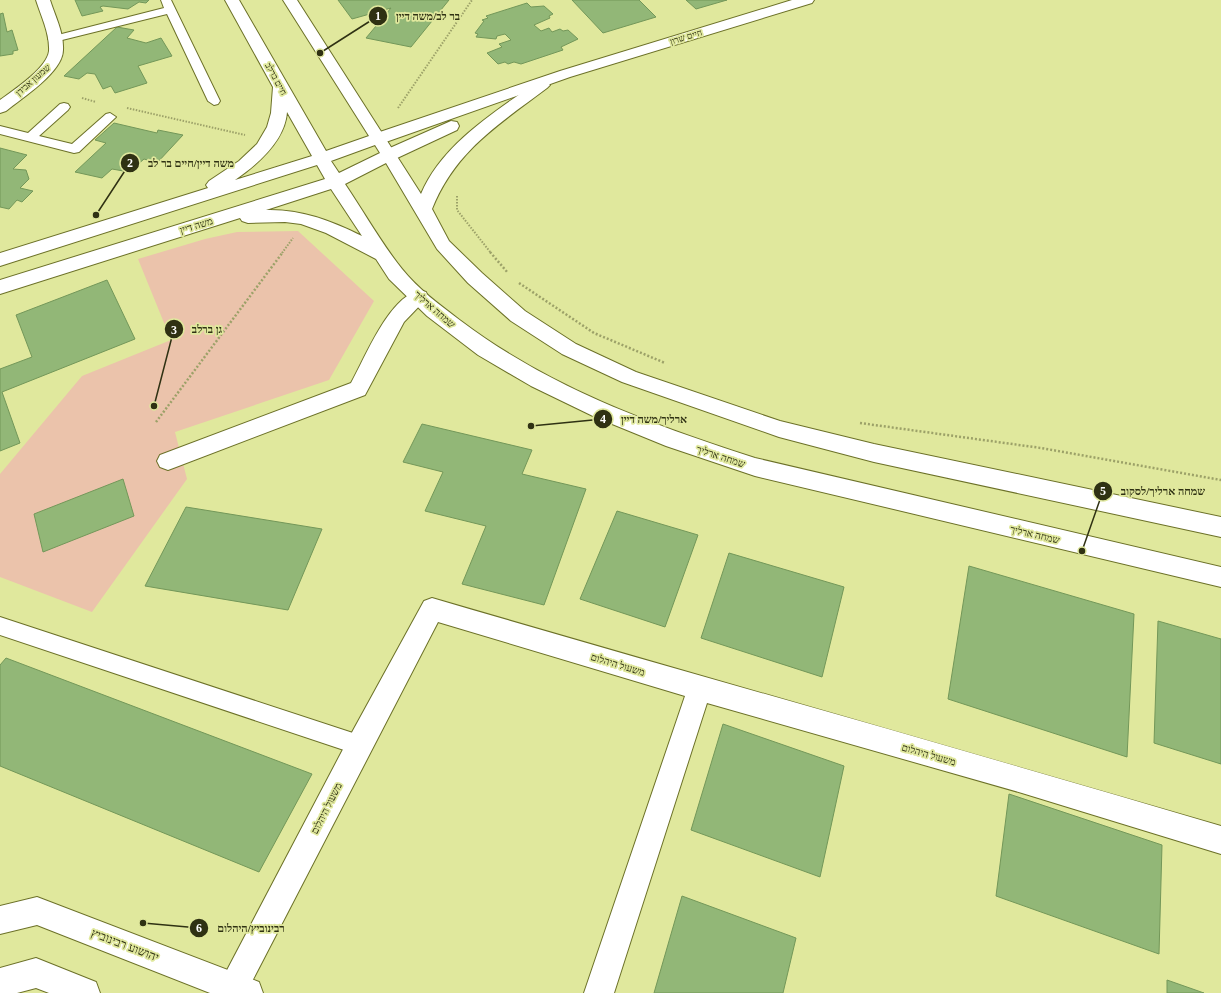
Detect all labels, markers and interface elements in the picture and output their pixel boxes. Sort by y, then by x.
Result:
callout: בר לב/משה דיין [368,5,469,28]
text: 1 [375,9,381,23]
text: בר לב/משה דיין [396,10,460,23]
street label: חיים שרון [669,27,703,47]
street label: חיים ברלב [263,61,289,97]
street label: שמעון אבידן [14,62,53,98]
callout: משה דיין/חיים בר לב [120,151,242,174]
text: 2 [127,156,133,170]
text: משה דיין/חיים בר לב [148,157,234,170]
street label: משה דיין [178,215,214,236]
street label: שמחה ארליך [412,289,457,330]
callout: גן ברלב [164,318,230,341]
text: 3 [171,323,177,337]
text: גן ברלב [192,323,223,336]
callout: ארליך/משה דיין [593,407,695,430]
text: 4 [600,412,606,426]
text: ארליך/משה דיין [621,413,687,426]
street label: שמחה ארליך [695,443,746,469]
callout: שמחה ארליך/לסקוב [1093,480,1214,503]
text: 5 [1100,484,1106,498]
text: שמחה ארליך/לסקוב [1121,485,1205,497]
street label: שמחה ארליך [1009,523,1061,546]
street label: משעול היהלום [589,651,646,678]
street label: משעול היהלום [900,741,957,768]
street label: משעול היהלום [309,781,344,836]
callout: רבינוביץ/היהלום [189,916,292,939]
text: 6 [196,921,202,935]
text: רבינוביץ/היהלום [217,922,285,934]
street label: יהושוע רבינוביץ [89,926,161,964]

